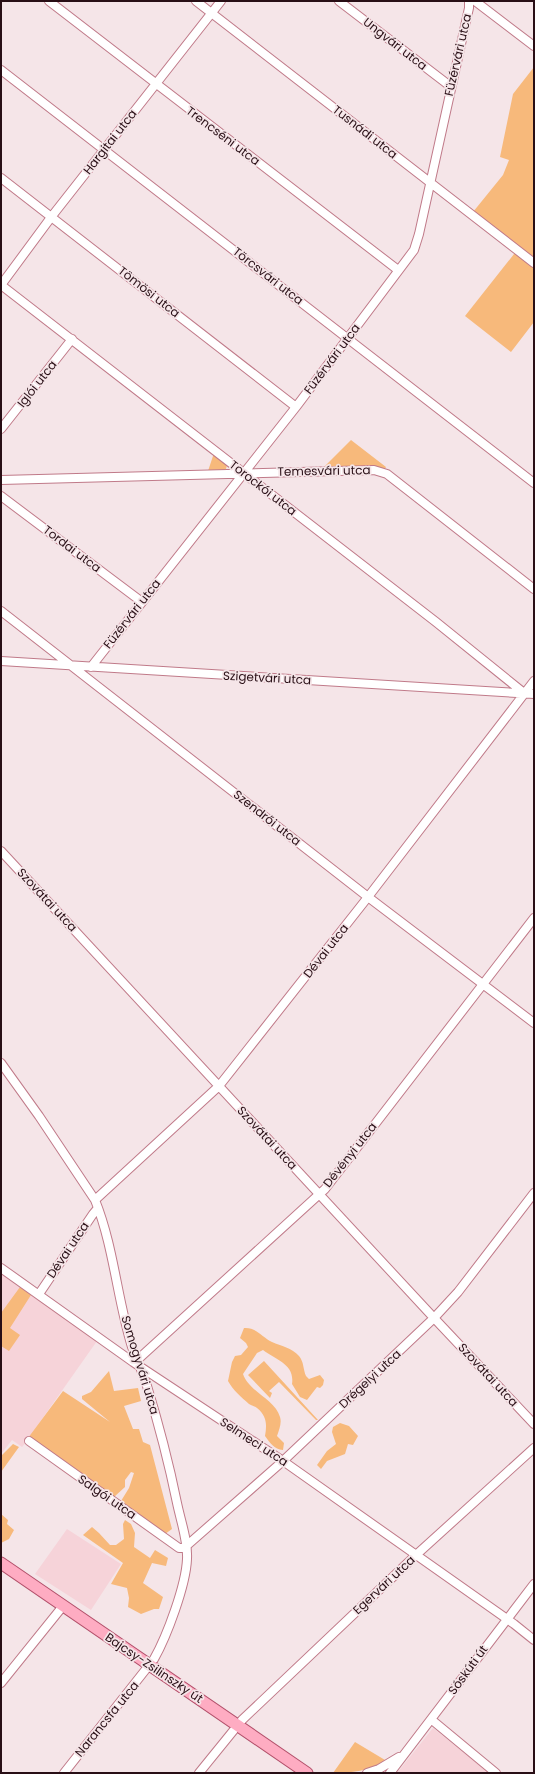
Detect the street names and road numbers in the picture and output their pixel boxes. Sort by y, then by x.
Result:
street label: Füzérvári utca [440,12,475,98]
street label: Ungvári utca [360,13,431,74]
street label: Tusnádi utca [329,101,401,162]
street label: Trencséni utca [183,102,264,169]
street label: Hargitai utca [79,106,140,178]
street label: Törcsvári utca [230,243,307,309]
street label: Tömösi utca [115,262,184,321]
street label: Füzérvári utca [300,320,364,397]
street label: Iglói utca [13,357,60,411]
street label: Torockói utca [226,456,300,519]
street label: Temesvári utca [277,461,371,480]
street label: Tordai utca [40,521,105,576]
street label: Füzérvári utca [99,575,164,652]
street label: Szigetvári utca [222,667,312,688]
street label: Szendrői utca [230,786,305,849]
street label: Szovátai utca [13,864,81,935]
street label: Dévai utca [299,920,352,981]
street label: Szovátai utca [233,1102,301,1173]
street label: Dévényi utca [319,1119,380,1191]
street label: Dévai utca [43,1218,93,1281]
street label: Somogyvári utca [117,1313,164,1416]
street label: Szovátai utca [454,1339,522,1410]
street label: Drégelyi utca [335,1345,404,1412]
street label: Selmeci utca [217,1413,292,1470]
street label: Salgói utca [75,1470,140,1523]
street label: Egervári utca [349,1551,418,1618]
street label: Bajcsy-Zsilinszky út [102,1629,207,1707]
street label: Sóskúti út [444,1641,491,1698]
street label: Narancsfa utca [71,1677,143,1760]

